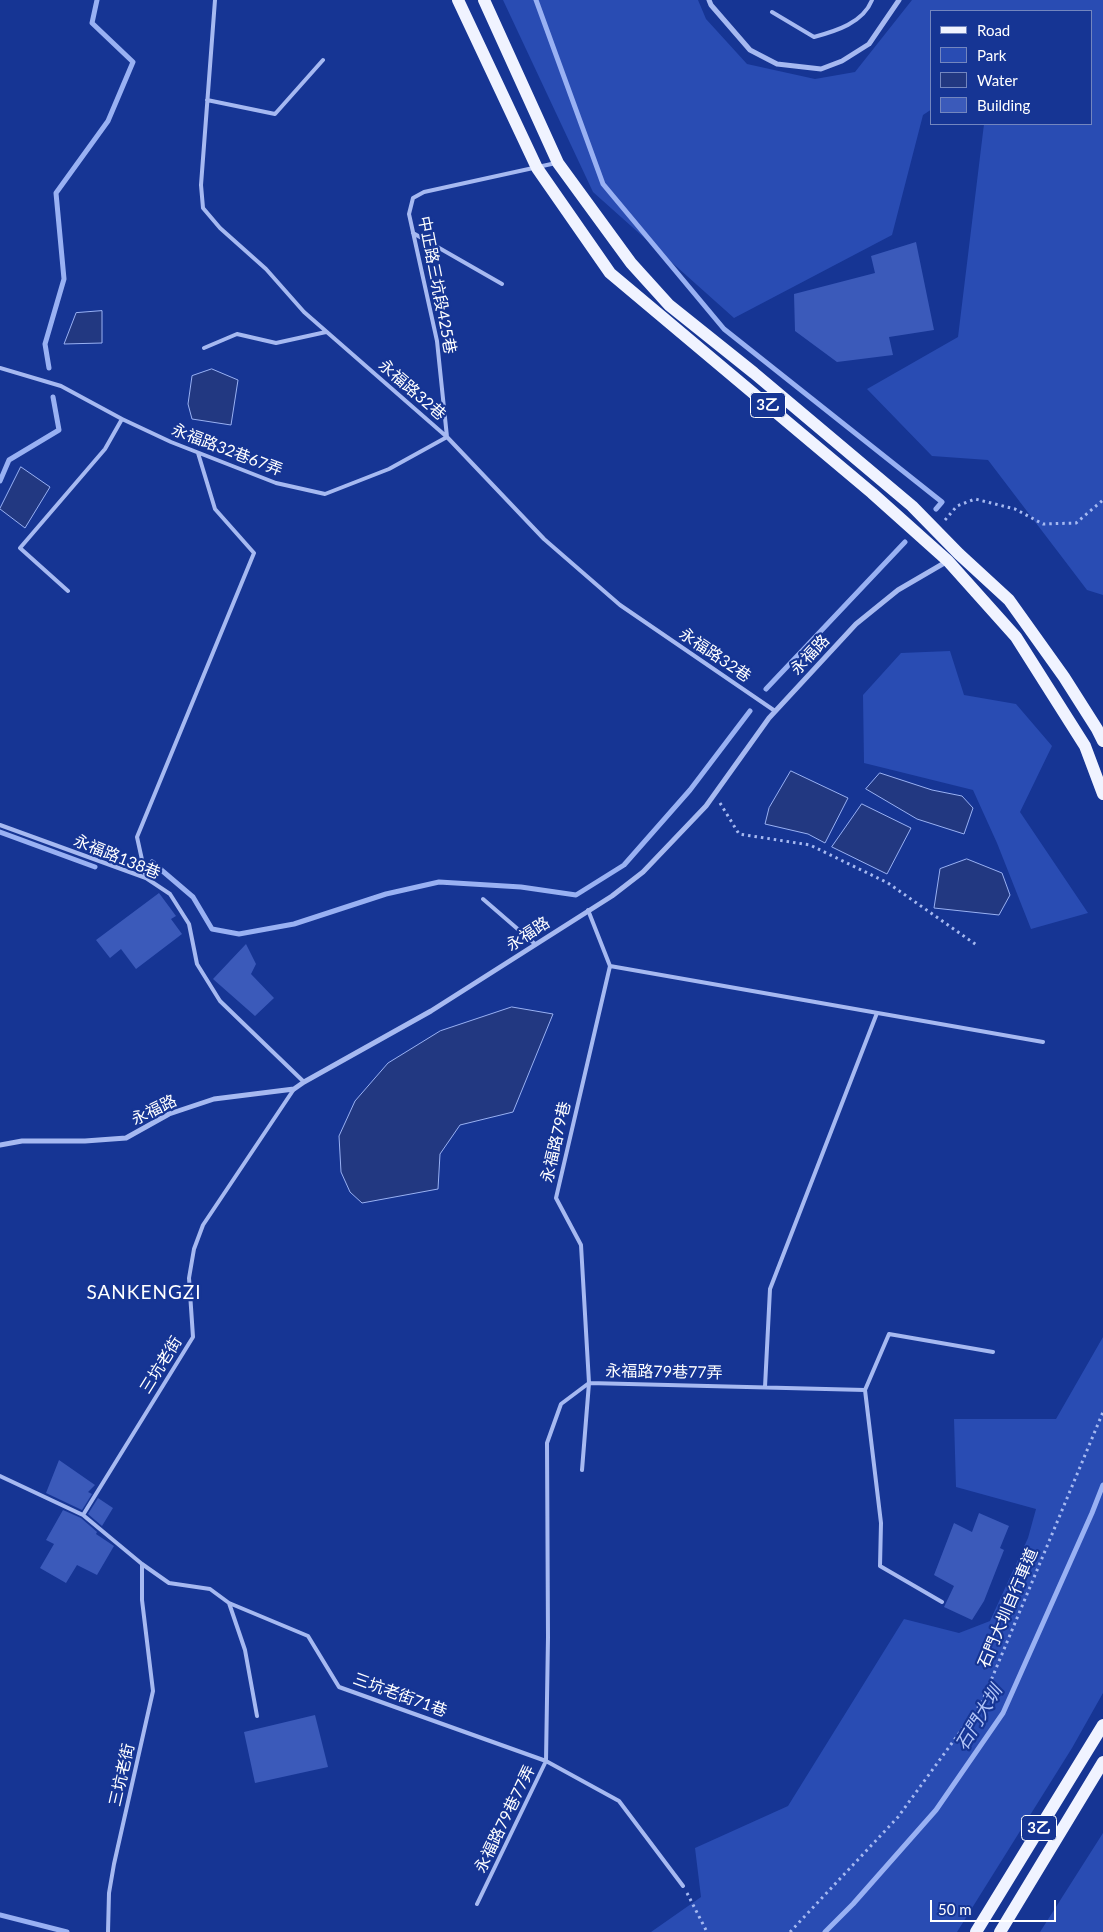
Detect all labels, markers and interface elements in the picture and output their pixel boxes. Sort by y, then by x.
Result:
legend [930,10,1093,125]
text: Road [977,21,1010,39]
text: Park [977,46,1006,64]
text: Water [977,71,1018,89]
text: Building [977,96,1030,114]
street label: 中正路三坑段425巷 [414,215,460,355]
street label: 永福路32巷 [375,356,449,424]
road number: 3乙 [750,392,786,418]
street label: 永福路32巷67弄 [169,420,285,480]
street label: 永福路32巷 [675,624,755,686]
street label: 永福路 [787,631,833,679]
street label: 永福路138巷 [71,831,163,883]
street label: 永福路 [503,913,553,955]
street label: 永福路 [128,1091,180,1129]
street label: 永福路79巷 [537,1100,575,1184]
district label: SANKENGZI [85,1282,203,1304]
street label: 三坑老街 [136,1333,186,1397]
street label: 永福路79巷77弄 [605,1361,723,1383]
street label: 石門大圳自行車道 [974,1545,1042,1671]
street label: 三坑老街71巷 [350,1669,450,1721]
water label: 石門大圳 [951,1682,1007,1754]
street label: 三坑老街 [105,1742,139,1808]
street label: 永福路79巷77弄 [471,1762,539,1876]
road number: 3乙 [1022,1816,1056,1840]
scale bar [933,1890,1059,1922]
text: 50 m [938,1900,972,1918]

